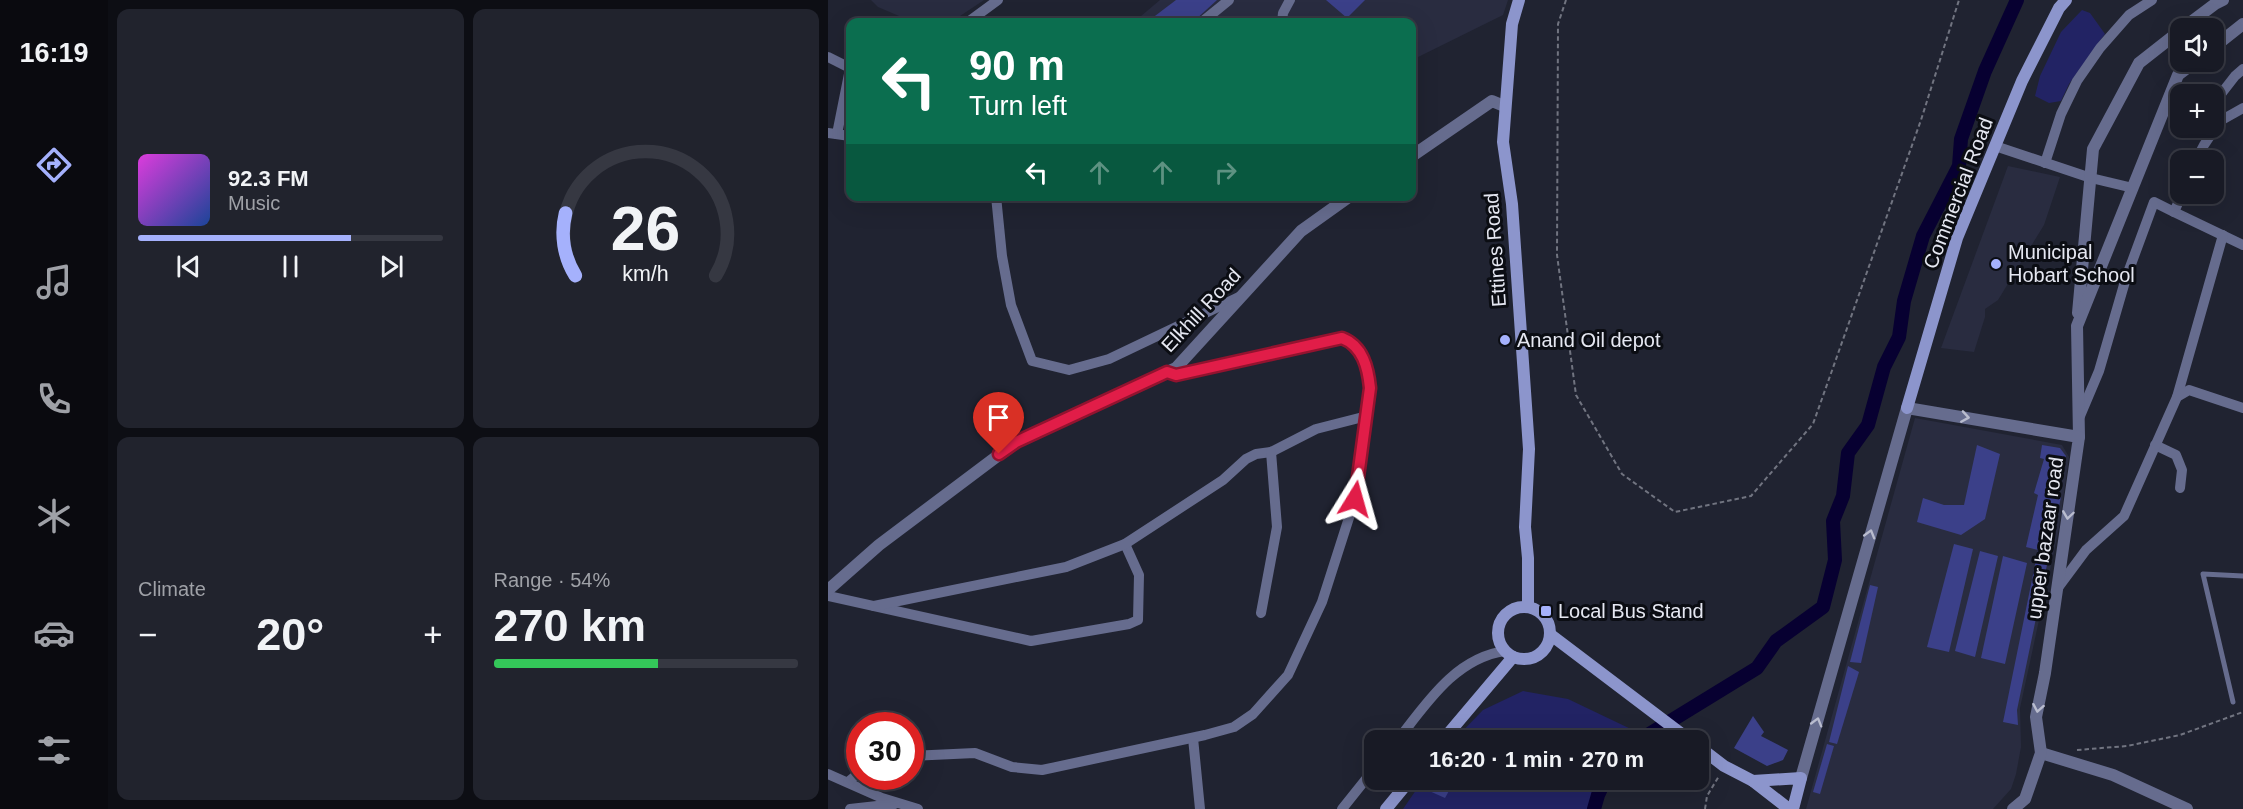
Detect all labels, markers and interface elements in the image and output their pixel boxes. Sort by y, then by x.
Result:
map controls [2170,18,2224,204]
button: sound [2170,18,2224,72]
text: 16:19 [19,38,89,68]
icon: left [870,42,948,120]
text: 90 m [969,42,1065,89]
button: + [2170,84,2224,138]
text: Turn left [969,91,1067,121]
street label: Commercial Road [1919,114,1997,272]
icon: directions [33,144,75,186]
button: − [2170,150,2224,204]
icon: left [1020,156,1053,189]
icon: ahead [1083,156,1116,189]
icon: ahead [1146,156,1179,189]
icon: right [1209,156,1242,189]
text: 92.3 FM [228,166,309,191]
text: Music [228,192,280,214]
street label: Ettines Road [1480,192,1510,308]
text: 26 [611,194,680,263]
place label: Municipal Hobart School [2008,241,2135,286]
icon: previous [172,250,205,283]
icon: pause [274,250,307,283]
icon: next [375,250,408,283]
marker: Municipal Hobart School [1989,257,2003,271]
icon: music [33,261,75,303]
text: km/h [623,262,669,286]
street label: Elkhill Road [1157,264,1245,356]
place label: Anand Oil depot [1517,329,1661,351]
marker: Anand Oil depot [1498,333,1512,347]
icon: phone [33,378,75,420]
pin [973,392,1024,454]
icon: arrive [982,401,1015,434]
one-way arrow [1961,411,1970,423]
street label: upper bazaar road [2023,456,2067,620]
position arrow [1323,467,1387,531]
icon: climate [33,495,75,537]
one-way arrow [2062,510,2074,520]
one-way arrow [1863,530,1875,540]
text: Range · 54% [494,569,610,591]
text: Climate [138,578,206,600]
text: 270 km [494,600,646,651]
place label: Local Bus Stand [1558,600,1704,622]
marker: Local Bus Stand [1539,604,1553,618]
text: 20° [256,609,324,660]
icon: car [33,612,75,654]
text: − [138,616,157,653]
text: + [423,616,443,653]
one-way arrow [2032,702,2045,712]
speed limit sign: 30 [846,712,924,790]
one-way arrow [1810,717,1822,728]
icon: filters [33,729,75,771]
text: 16:20 · 1 min · 270 m [1429,747,1644,772]

